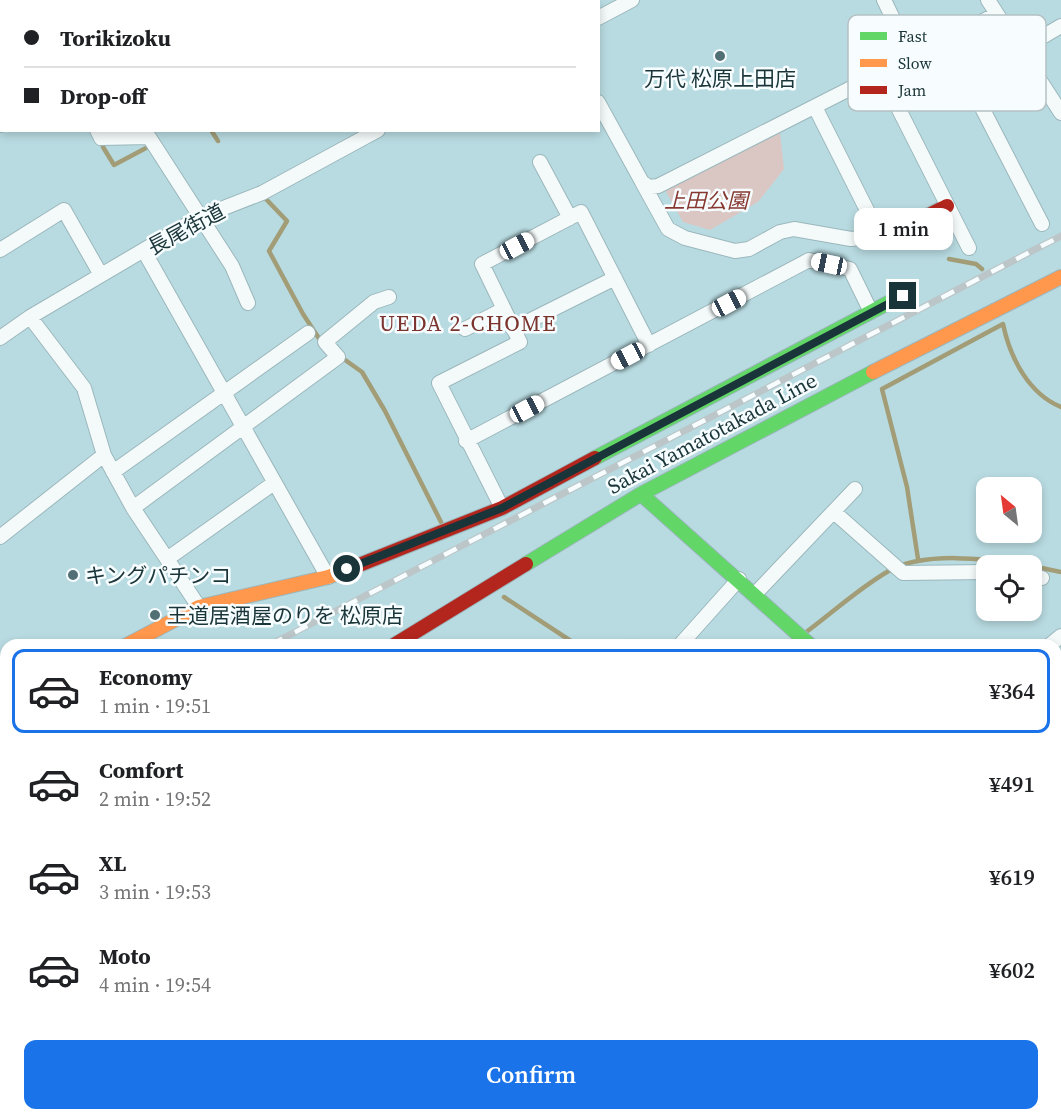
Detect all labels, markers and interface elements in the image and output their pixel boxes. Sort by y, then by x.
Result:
legend [848,15,1046,111]
text: Torikizoku [60,23,171,53]
text: Fast [898,25,928,47]
marker: 万代 松原上田店 [713,49,727,63]
text: Slow [898,52,933,74]
place label: 万代 松原上田店 [644,64,796,93]
text: Jam [897,79,926,101]
text: Drop-off [60,81,146,111]
park label: 上田公園 [664,186,751,215]
street label: 長尾街道 [142,196,230,262]
callout: 1 min [854,209,952,251]
text: 1 min [878,215,929,243]
car [497,230,537,262]
car [810,251,848,277]
route end [889,282,916,309]
car [709,287,749,319]
district label: UEDA 2-CHOME [379,308,557,338]
car [608,340,648,372]
street label: Sakai Yamatotakada Line [602,365,822,501]
car [507,393,547,425]
north arrow [976,477,1042,543]
map controls [976,477,1042,621]
route start [333,555,360,582]
button: locate [976,555,1042,621]
place label: キングパチンコ [85,561,231,590]
marker: キングパチンコ [66,568,80,582]
place label: 王道居酒屋のりを 松原店 [167,601,403,630]
marker: 王道居酒屋のりを 松原店 [148,608,162,622]
text: Economy [99,662,193,692]
icon: car [27,664,81,718]
text: ¥364 [989,676,1035,706]
text: 1 min · 19:51 [99,692,211,720]
text: Comfort [99,755,183,785]
icon: car [27,757,81,811]
text: ¥491 [989,769,1035,799]
text: 2 min · 19:52 [99,785,211,813]
text: XL [99,848,126,878]
icon: car [27,850,81,904]
text: ¥619 [989,862,1035,892]
text: 3 min · 19:53 [99,878,211,906]
text: Moto [99,941,151,971]
icon: car [27,943,81,997]
text: ¥602 [989,955,1035,985]
text: 4 min · 19:54 [99,971,211,999]
button: Confirm [24,1040,1038,1109]

